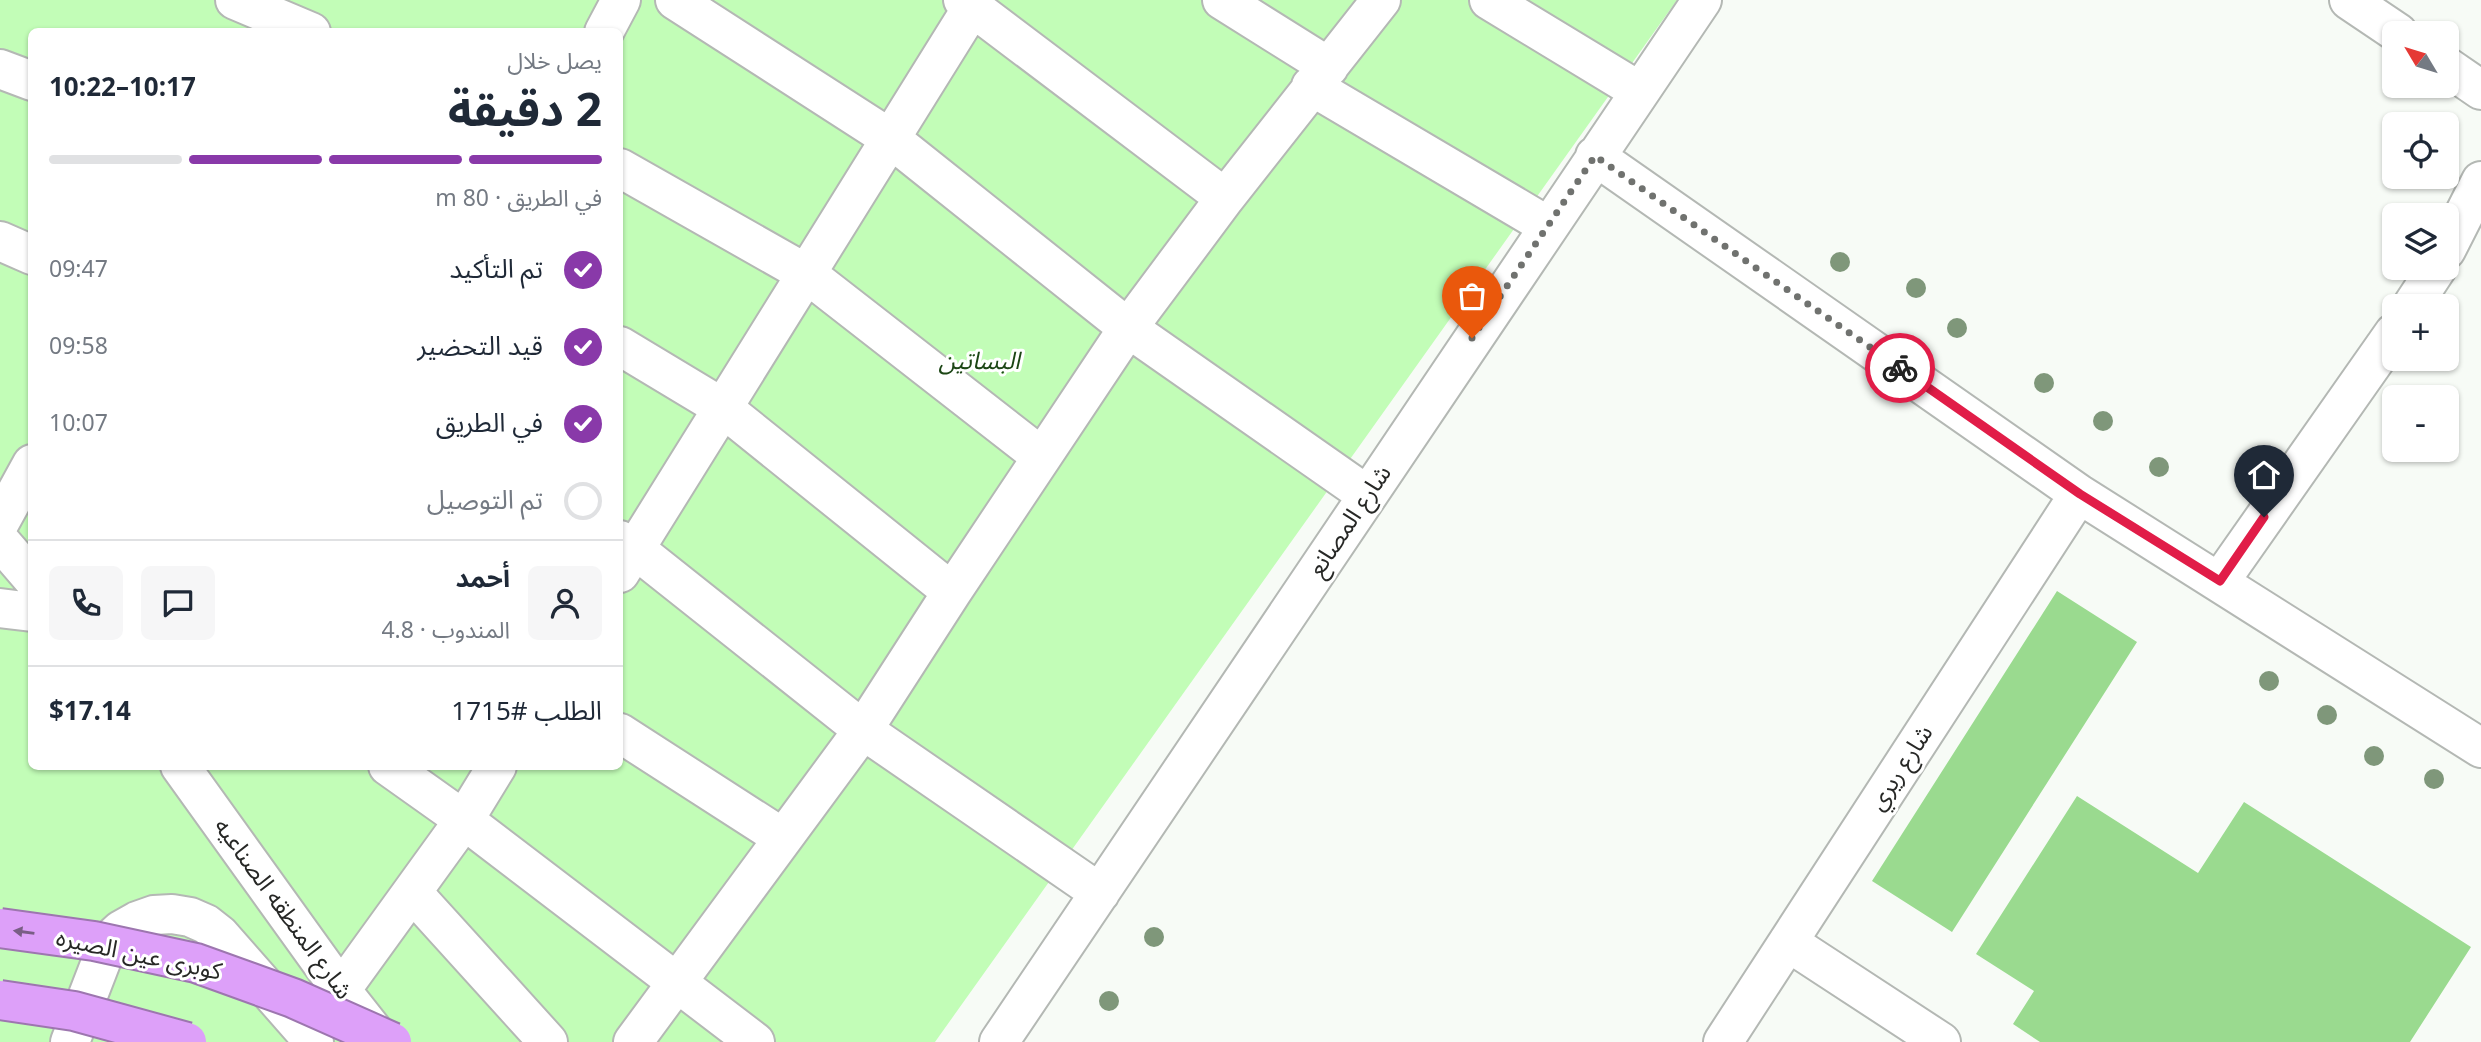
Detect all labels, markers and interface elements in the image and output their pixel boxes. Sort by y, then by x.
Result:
north arrow [2382,21,2459,98]
map controls [2382,21,2459,462]
text: يصل خلال [507,37,602,86]
text: 10:17–10:22 [49,60,196,115]
text: 2 دقيقة [448,63,602,160]
button: locate [2382,112,2459,189]
text: في الطريق · 80 m [435,174,602,223]
button: layers [2382,203,2459,280]
text: تم التأكيد [449,242,543,297]
text: 09:47 [49,245,108,294]
icon: check [564,251,602,289]
pin [1442,266,1502,338]
icon: bag [1453,277,1491,315]
button: + [2382,294,2459,371]
text: قيد التحضير [417,319,543,374]
text: 09:58 [49,322,108,371]
icon: check [564,328,602,366]
courier [1865,333,1935,403]
park label: البساتين [938,336,1022,387]
icon: bike [1881,349,1919,387]
button: − [2382,385,2459,462]
text: في الطريق [436,396,543,451]
text: 10:07 [49,399,108,448]
icon: check [564,405,602,443]
pin [2234,445,2294,517]
street label: شارع المصانع [1293,454,1407,588]
icon: home [2245,456,2283,494]
text: تم التوصيل [427,473,543,528]
text: أحمد [456,551,510,606]
button: phone [49,566,123,640]
button: chat [141,566,215,640]
button: person [528,566,602,640]
text: المندوب · 4.8 [381,606,510,655]
text: $17.14 [49,684,131,739]
text: الطلب #1715 [451,684,602,739]
street label: شارع ريري [1853,714,1949,822]
street label: شارع المنطقه الصناعيه [199,806,367,1012]
street label: كوبرى عين الصيره [51,913,228,998]
one-way arrow [12,926,34,937]

